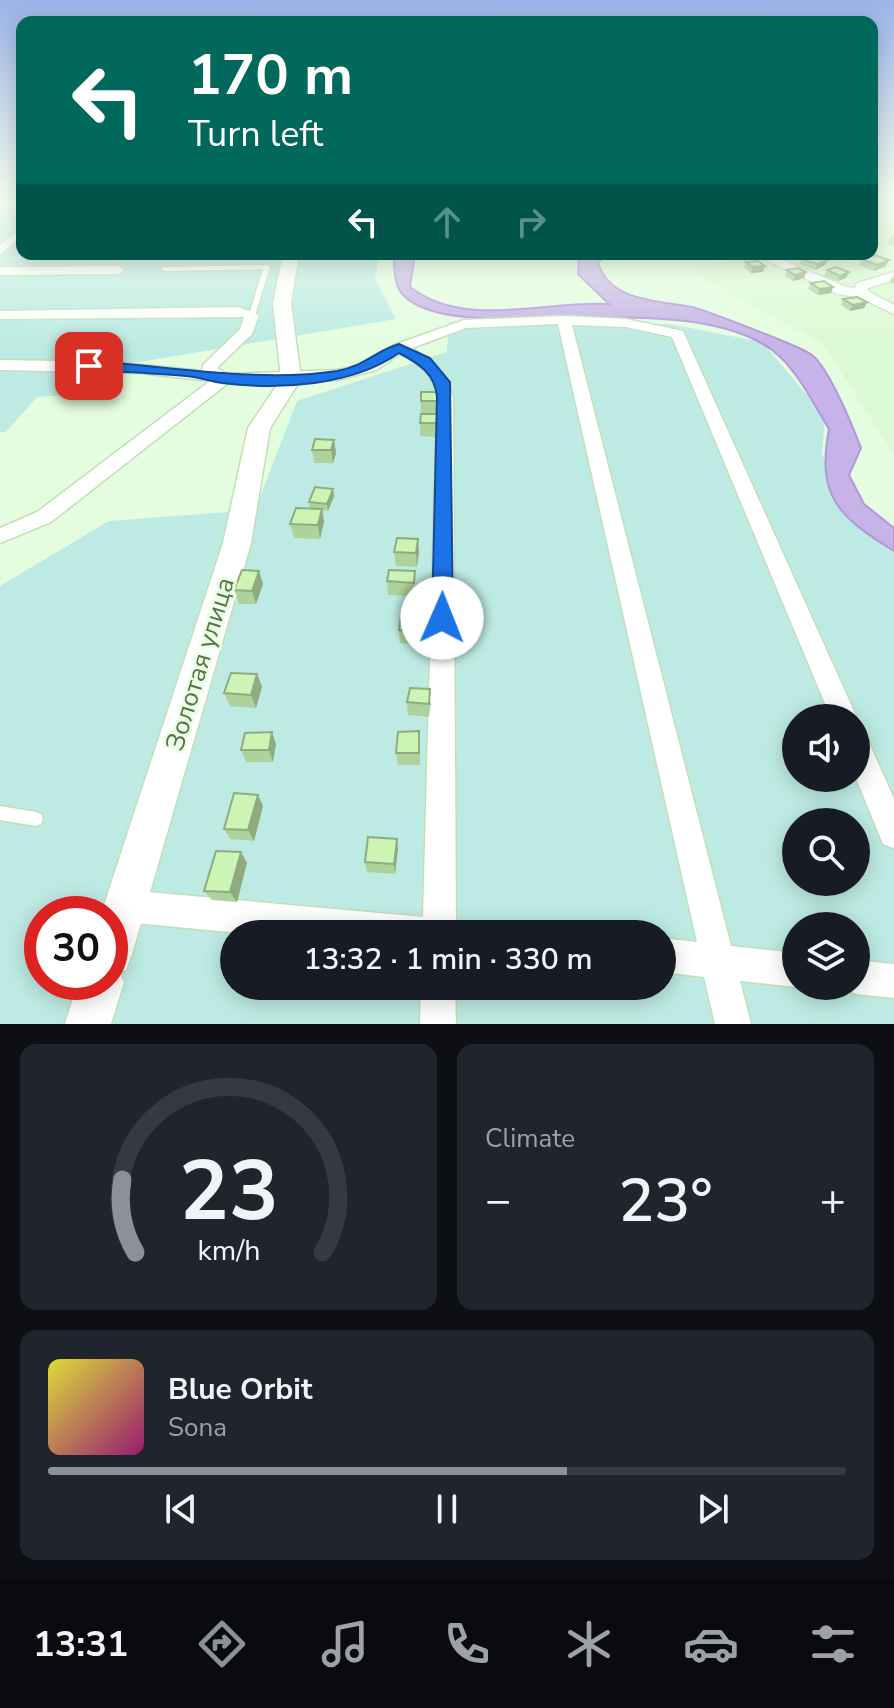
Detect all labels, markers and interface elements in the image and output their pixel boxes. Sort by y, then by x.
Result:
text: 170 m [188,37,353,114]
icon: left [56,48,160,152]
text: Turn left [188,110,323,159]
icon: left [341,200,385,244]
icon: ahead [425,200,469,244]
icon: right [509,200,553,244]
pin [55,332,123,400]
icon: arrive [67,344,111,388]
street label: Золотая улица [157,573,243,755]
position arrow [400,576,484,660]
map controls [782,704,870,1000]
button: sound [782,704,870,792]
button: search [782,808,870,896]
speed limit sign: 30 [24,896,128,1000]
button: layers [782,912,870,1000]
text: 13:32 · 1 min · 330 m [303,939,593,980]
text: Climate [485,1121,575,1156]
text: 23 [179,1135,278,1248]
text: 23° [618,1160,713,1242]
text: − [485,1171,511,1231]
text: + [820,1171,846,1231]
text: km/h [197,1231,260,1270]
text: Blue Orbit [168,1369,312,1410]
text: Sona [168,1410,227,1445]
icon: previous [159,1487,203,1531]
icon: pause [425,1487,469,1531]
icon: next [691,1487,735,1531]
icon: directions [194,1616,250,1672]
icon: music [317,1616,373,1672]
icon: phone [439,1616,495,1672]
icon: climate [561,1616,617,1672]
icon: car [683,1616,739,1672]
icon: filters [805,1616,861,1672]
text: 13:31 [33,1620,128,1669]

